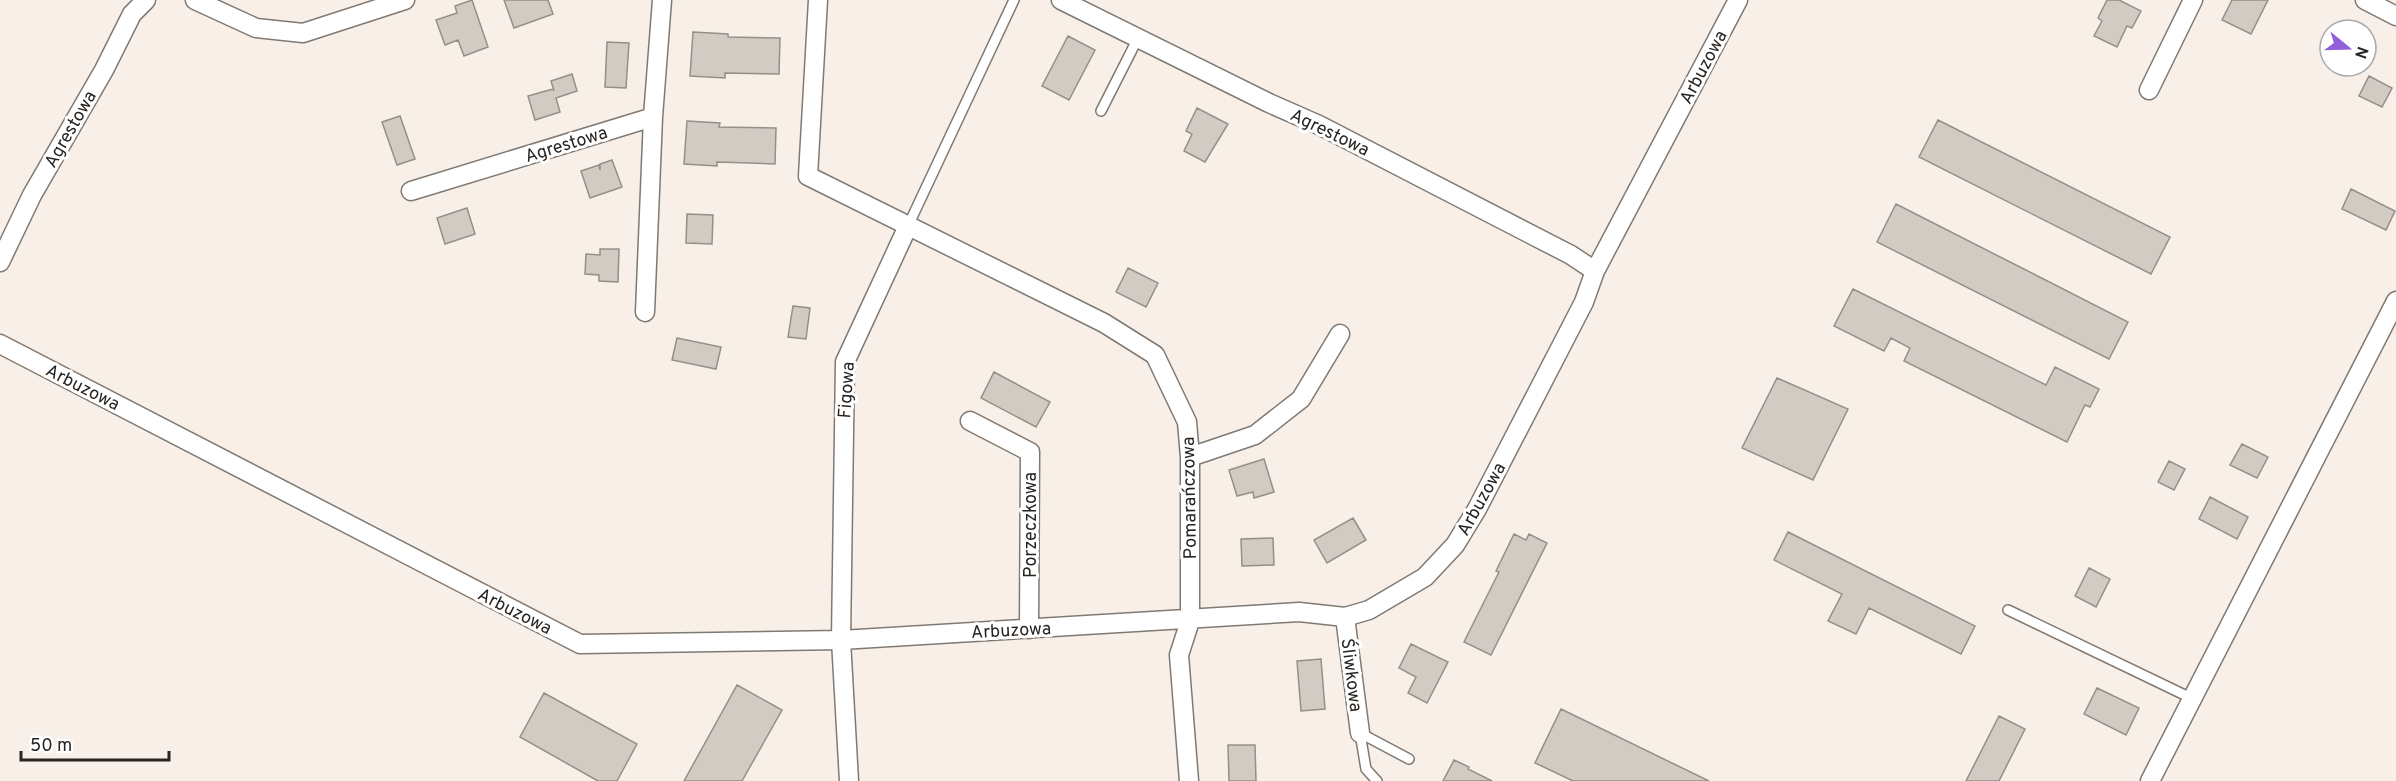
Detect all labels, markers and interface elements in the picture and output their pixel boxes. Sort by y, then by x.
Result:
north arrow [2318,18,2378,78]
street label: Arbuzowa [1675,27,1733,109]
text: N [2349,44,2372,61]
street label: Agrestowa [40,87,103,172]
street label: Agrestowa [1286,104,1373,162]
street label: Agrestowa [522,122,611,169]
street label: Arbuzowa [41,360,123,417]
street label: Figowa [834,361,861,419]
street label: Pomarańczowa [1178,436,1203,559]
street label: Arbuzowa [1453,459,1512,540]
street label: Porzeczkowa [1020,472,1043,578]
street label: Arbuzowa [473,584,555,641]
street label: Arbuzowa [970,618,1052,645]
street label: Śliwkowa [1335,637,1368,713]
scale bar [21,724,170,762]
text: 50 m [30,735,72,758]

